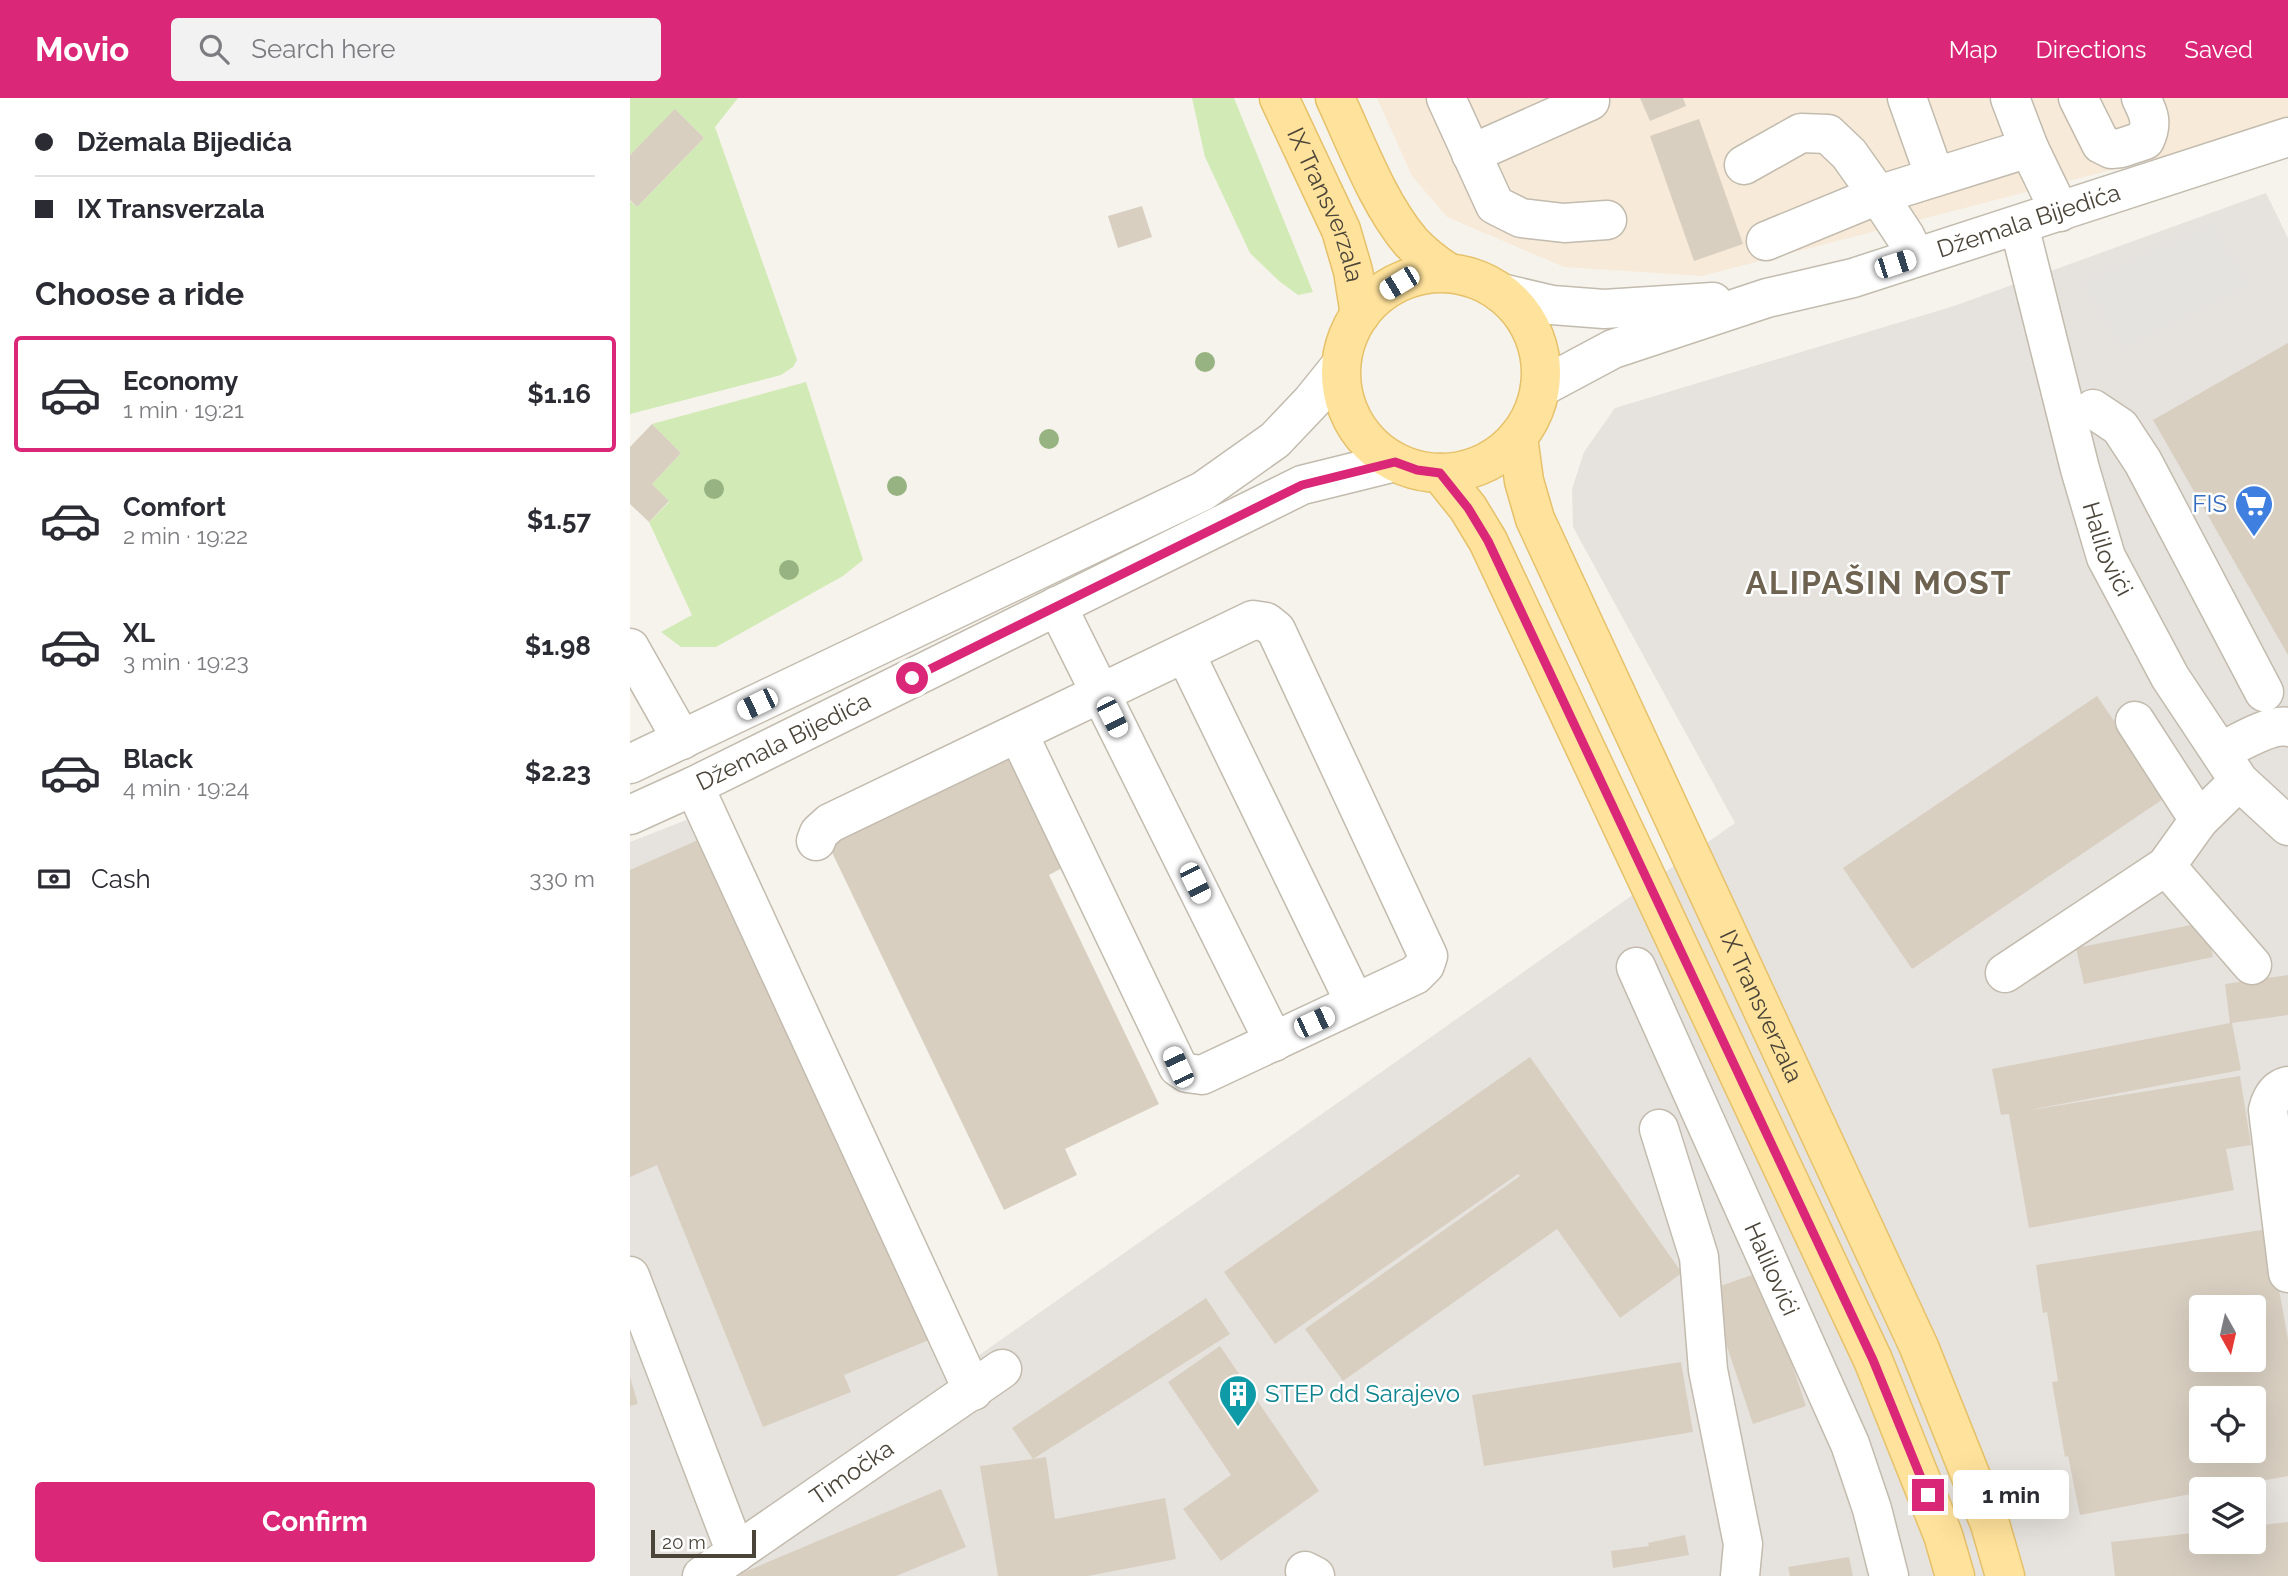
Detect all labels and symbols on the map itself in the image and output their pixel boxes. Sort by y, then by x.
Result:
street label: IX Transverzala [1281,123,1370,284]
street label: Džemala Bijedića [1933,177,2124,264]
car [1872,248,1919,280]
car [1376,263,1423,303]
supermarket icon: FIS [2233,483,2275,538]
place label: FIS [2192,489,2227,518]
street label: Halilovići [2076,498,2139,601]
district label: ALIPAŠIN MOST [1746,564,2012,601]
route start [896,662,928,694]
car [734,685,781,723]
street label: Džemala Bijedića [691,686,875,797]
car [1094,694,1131,740]
car [1177,860,1214,906]
street label: IX Transverzala [1714,925,1809,1087]
car [1291,1004,1338,1040]
car [1160,1044,1197,1090]
street label: Halilovići [1738,1218,1805,1320]
north arrow [2189,1295,2266,1372]
building icon: STEP dd Sarajevo [1217,1373,1259,1428]
place label: STEP dd Sarajevo [1265,1379,1460,1408]
street label: Timočka [804,1433,899,1511]
callout: 1 min [1952,1470,2068,1520]
route end [1912,1479,1944,1511]
scale bar [651,1527,756,1559]

